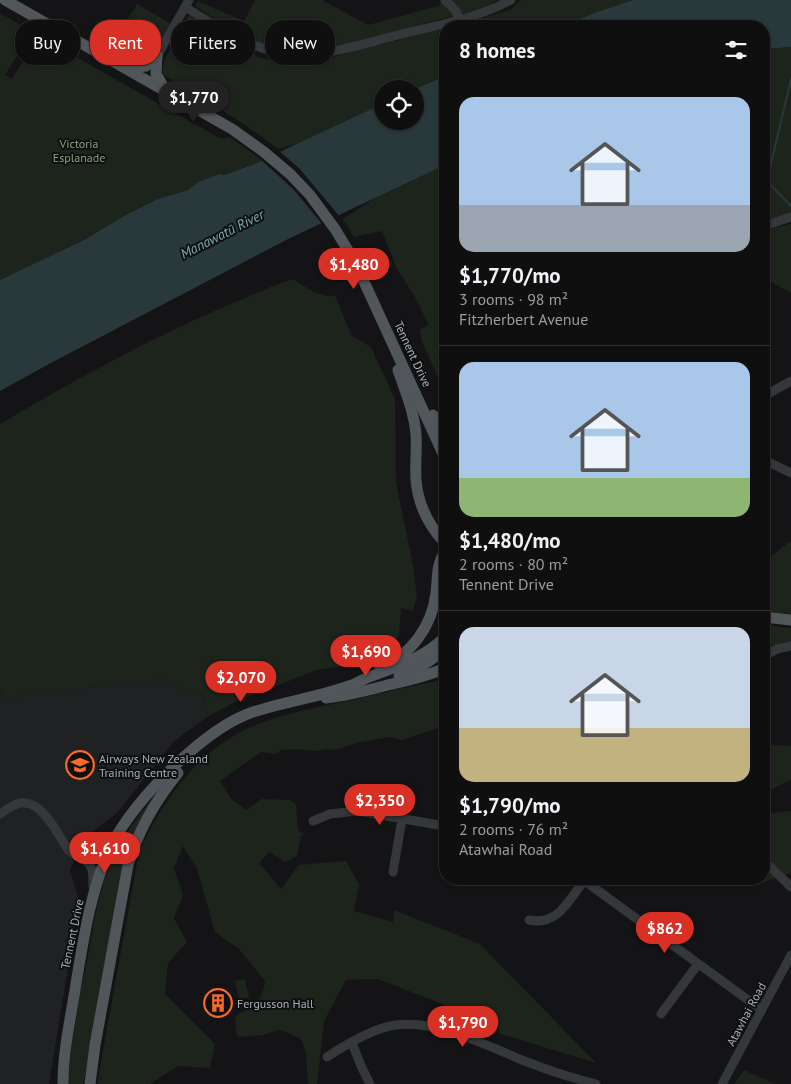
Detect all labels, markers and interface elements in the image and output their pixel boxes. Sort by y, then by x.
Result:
chip: Buy [15,20,80,65]
chip: Rent [90,20,161,65]
chip: Filters [171,20,255,65]
chip: New [265,20,335,65]
icon: filters [722,36,750,64]
text: 8 homes [459,37,535,64]
pin: $1,770 [153,80,235,123]
map controls [374,80,424,130]
button: locate [374,80,424,130]
text: $1,770 [169,87,219,107]
icon: home [560,129,650,219]
park label: Victoria Esplanade [53,136,105,165]
water label: Manawatū River [177,205,268,263]
pin: $1,480 [313,248,395,290]
text: $1,480 [329,254,379,274]
text: $1,770/mo [459,262,561,289]
text: 3 rooms · 98 m² [459,289,568,309]
text: Fitzherbert Avenue [459,309,588,329]
street label: Tennent Drive [391,319,435,389]
icon: home [560,395,650,485]
text: $1,480/mo [459,527,561,554]
text: 2 rooms · 80 m² [459,554,568,574]
text: Tennent Drive [459,574,554,594]
pin: $1,690 [325,634,407,677]
text: $1,690 [341,641,391,661]
pin: $2,070 [200,660,282,703]
icon: home [560,660,650,750]
text: $2,070 [216,667,266,687]
school or university icon: Airways New Zealand Training Centre [65,750,95,780]
place label: Airways New Zealand Training Centre [99,751,208,780]
pin: $2,350 [339,784,421,826]
text: $2,350 [355,790,405,810]
text: $1,790/mo [459,792,561,819]
text: 2 rooms · 76 m² [459,819,568,839]
pin: $1,610 [64,832,146,874]
text: $1,610 [80,838,130,858]
text: Atawhai Road [459,839,552,859]
street label: Tennent Drive [57,898,87,970]
pin: $862 [635,912,695,954]
text: $862 [647,918,683,938]
street label: Atawhai Road [723,980,769,1048]
building icon: Fergusson Hall [203,988,233,1018]
place label: Fergusson Hall [237,996,314,1011]
pin: $1,790 [422,1006,504,1048]
text: $1,790 [438,1012,488,1032]

